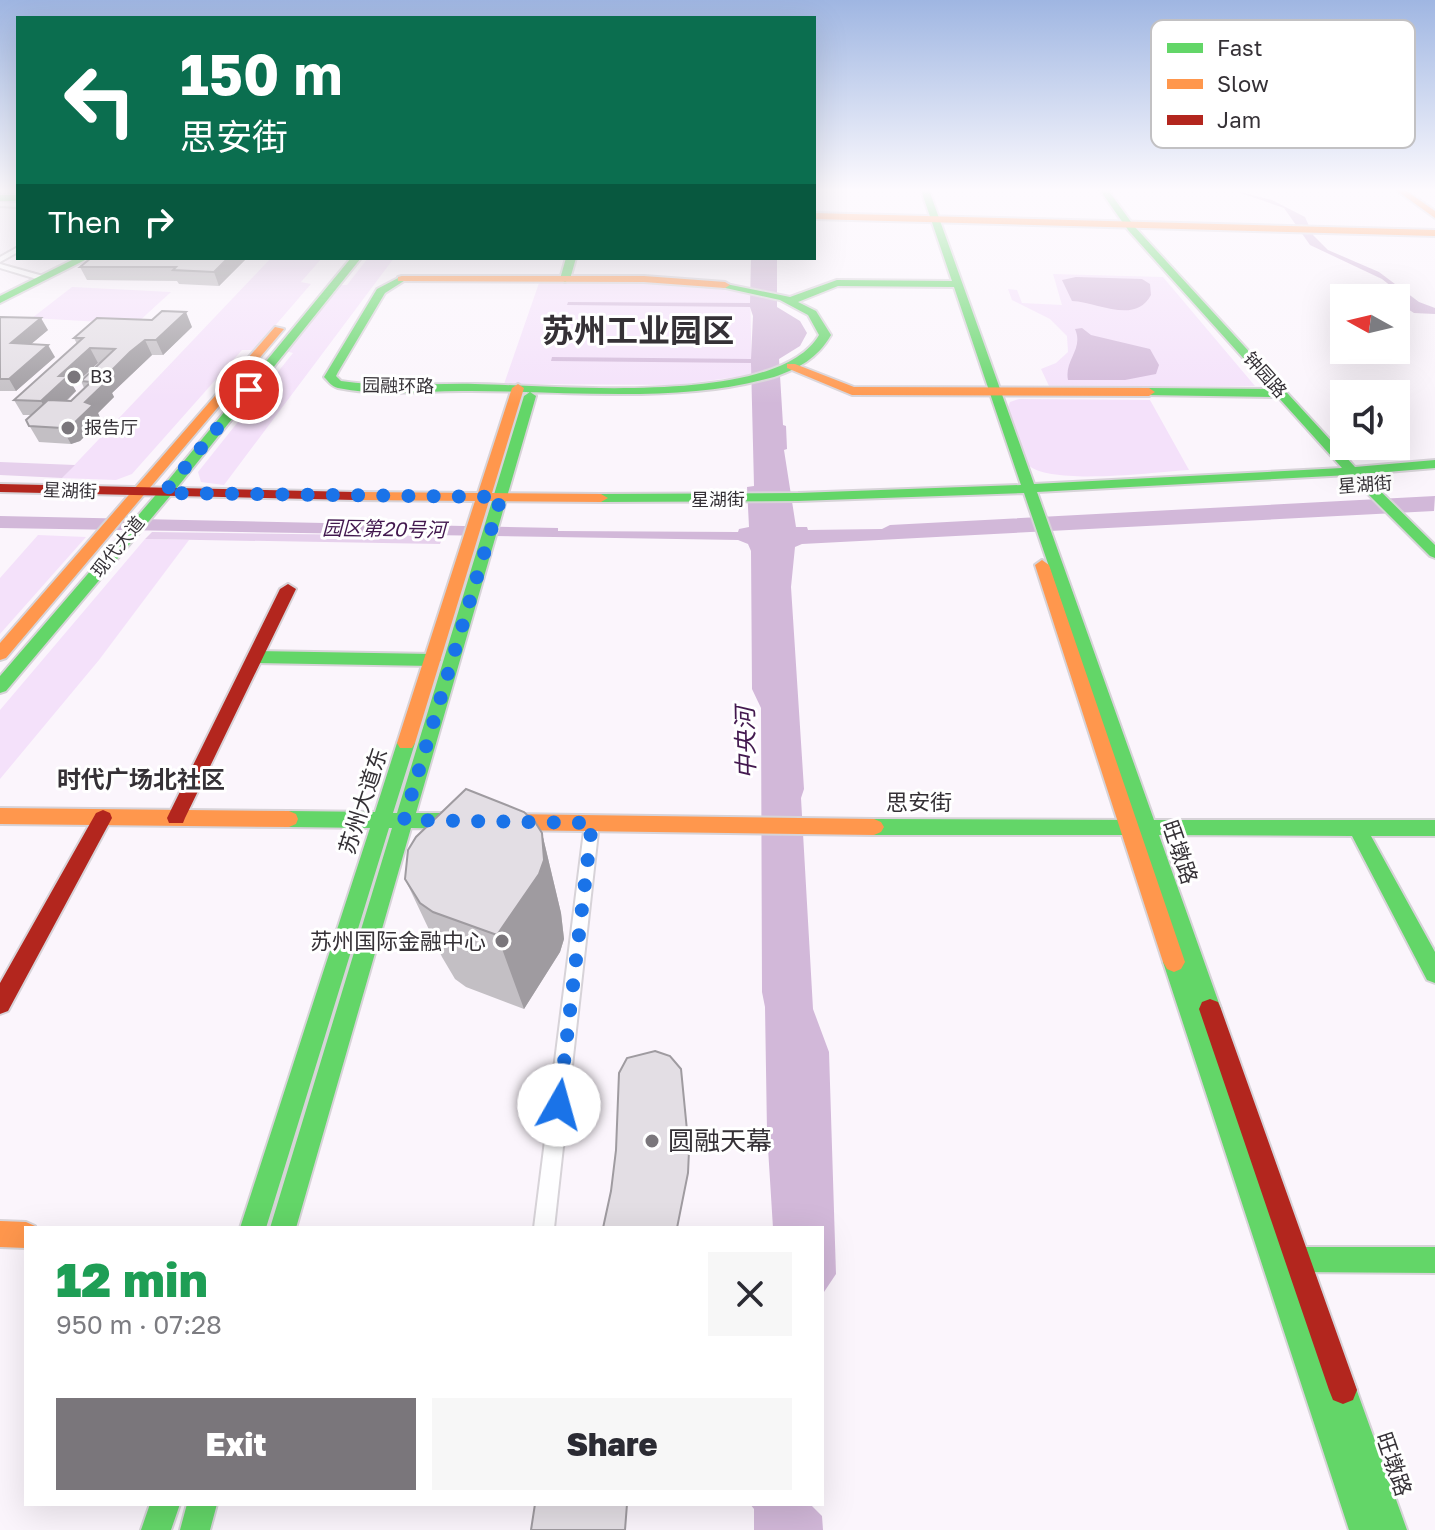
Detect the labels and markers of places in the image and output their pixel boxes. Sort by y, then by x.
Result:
pin [215,356,283,424]
place label: B3 [90,365,113,387]
marker: B3 [65,368,83,386]
place label: 报告厅 [84,416,138,438]
marker: 报告厅 [59,419,77,437]
place label: 苏州国际金融中心 [310,927,486,954]
marker: 苏州国际金融中心 [493,932,511,950]
place label: 圆融天幕 [668,1125,772,1156]
marker: 圆融天幕 [643,1132,661,1150]

